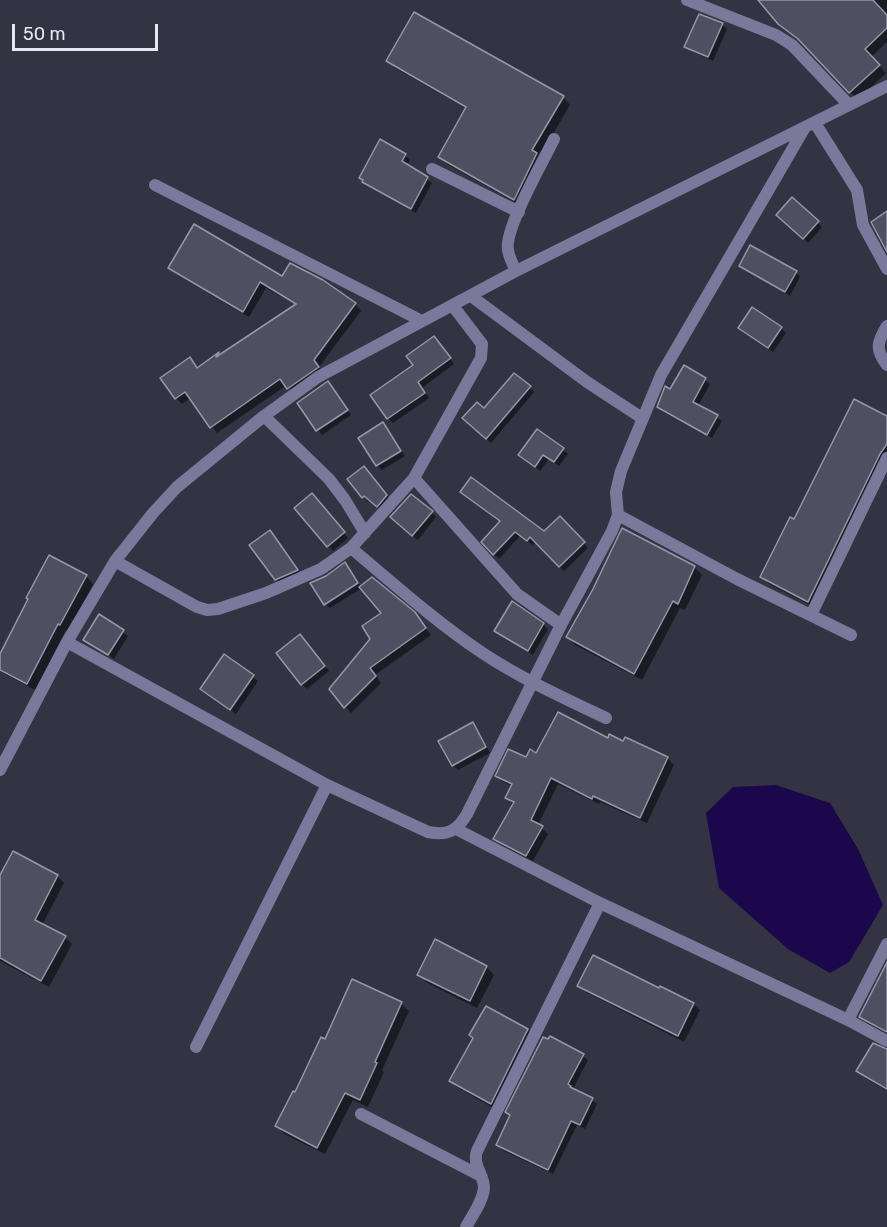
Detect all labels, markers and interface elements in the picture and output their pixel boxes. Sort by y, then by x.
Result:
scale bar [15,12,160,50]
text: 50 m [23,23,66,45]

